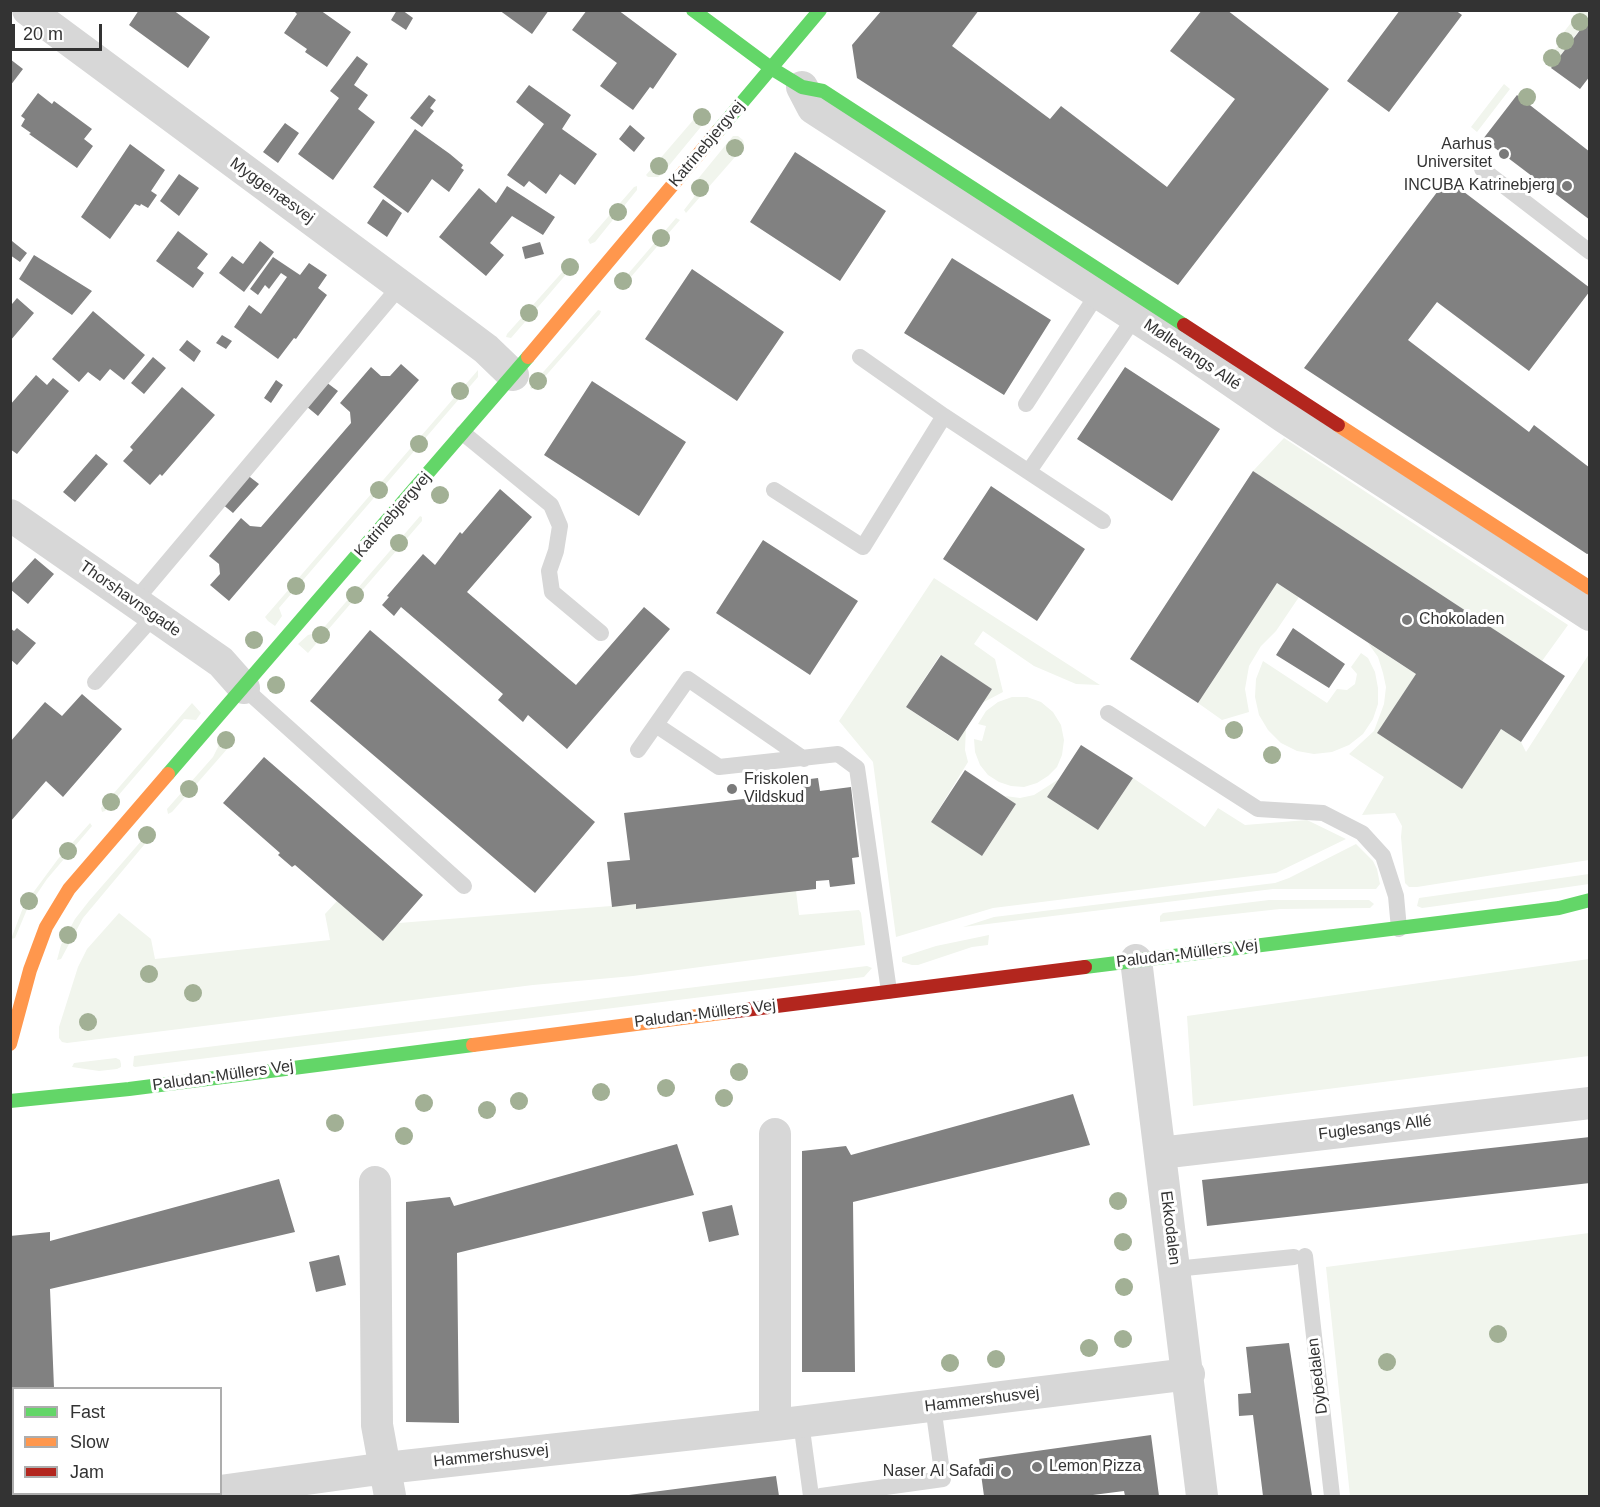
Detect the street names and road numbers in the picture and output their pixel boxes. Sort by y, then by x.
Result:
street label: Katrinebjergvej [665,97,749,191]
street label: Myggenæsvej [226,154,318,228]
street label: Møllevangs Allé [1140,315,1244,395]
street label: Katrinebjergvej [351,468,435,562]
street label: Thorshavnsgade [76,557,184,641]
street label: Paludan-Müllers Vej [1115,936,1259,972]
street label: Paludan-Müllers Vej [633,996,777,1032]
street label: Paludan-Müllers Vej [151,1057,295,1095]
street label: Fuglesangs Allé [1317,1112,1433,1144]
street label: Ekkodalen [1156,1190,1184,1266]
street label: Dybedalen [1304,1337,1332,1415]
street label: Hammershusvej [923,1383,1041,1417]
street label: Hammershusvej [433,1440,549,1472]

